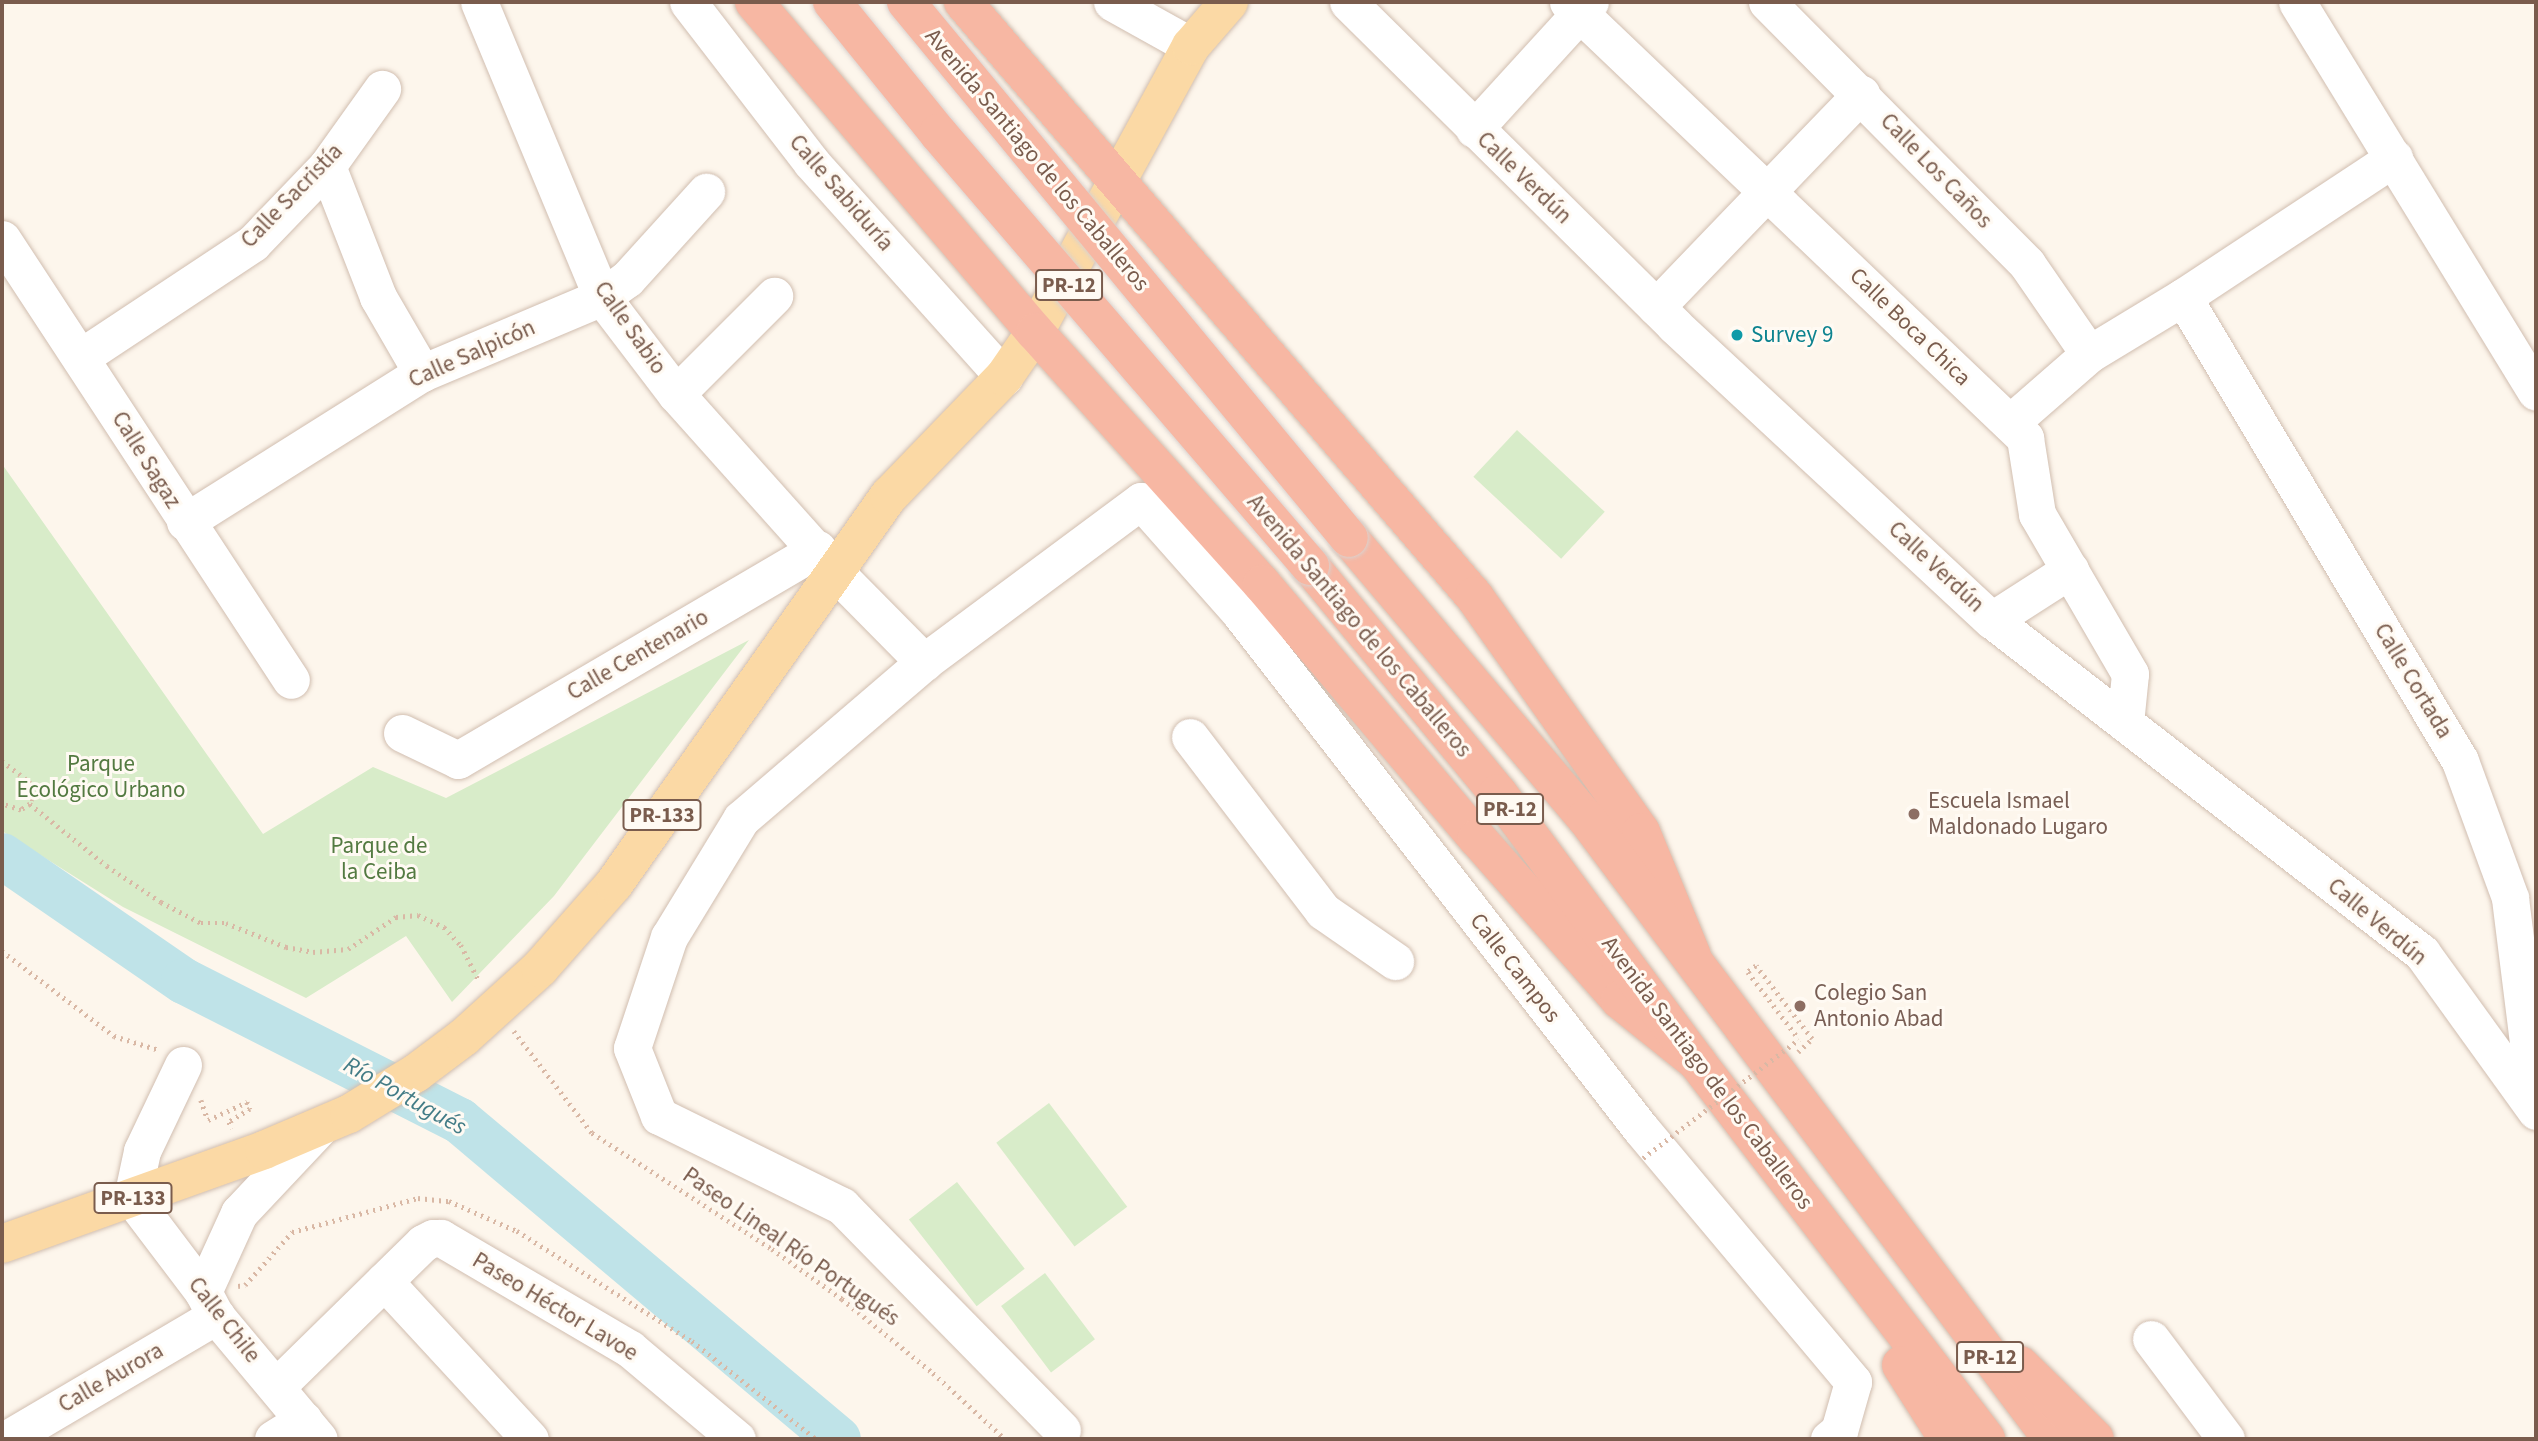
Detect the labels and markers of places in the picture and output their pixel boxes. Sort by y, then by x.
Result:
place label: Survey 9 [1751,321,1833,349]
marker: Survey 9 [1729,327,1745,343]
place label: Escuela Ismael Maldonado Lugaro [1928,787,2108,841]
marker: Escuela Ismael Maldonado Lugaro [1906,806,1922,822]
place label: Colegio San Antonio Abad [1814,979,1944,1033]
marker: Colegio San Antonio Abad [1792,998,1808,1014]

